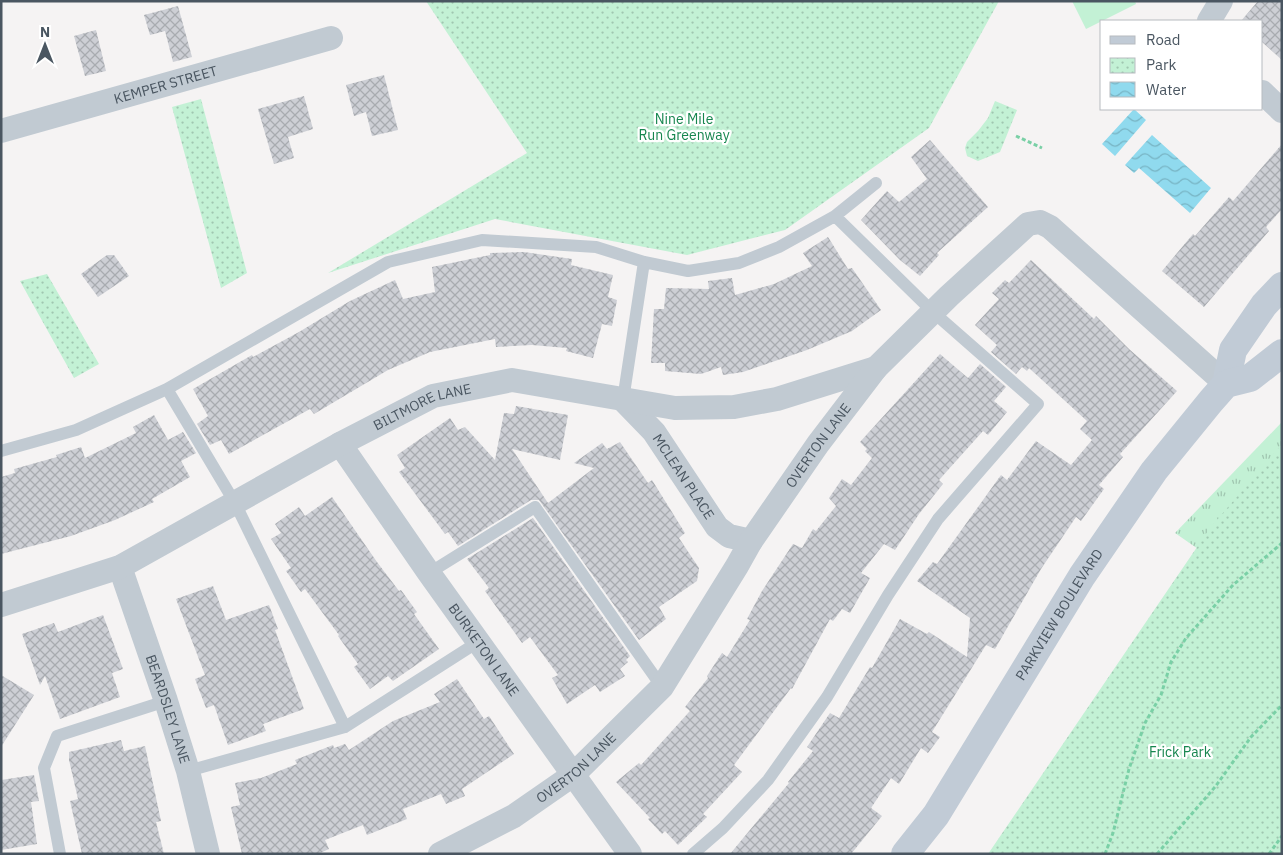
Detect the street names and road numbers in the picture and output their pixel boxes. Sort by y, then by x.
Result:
street label: KEMPER STREET [112,61,219,108]
street label: BILTMORE LANE [370,379,473,434]
street label: OVERTON LANE [781,400,855,491]
street label: MCLEAN PLACE [649,430,718,523]
street label: PARKVIEW BOULEVARD [1011,545,1107,684]
street label: BURKETON LANE [445,600,523,700]
street label: BEARDSLEY LANE [142,652,194,766]
street label: OVERTON LANE [532,728,620,807]

